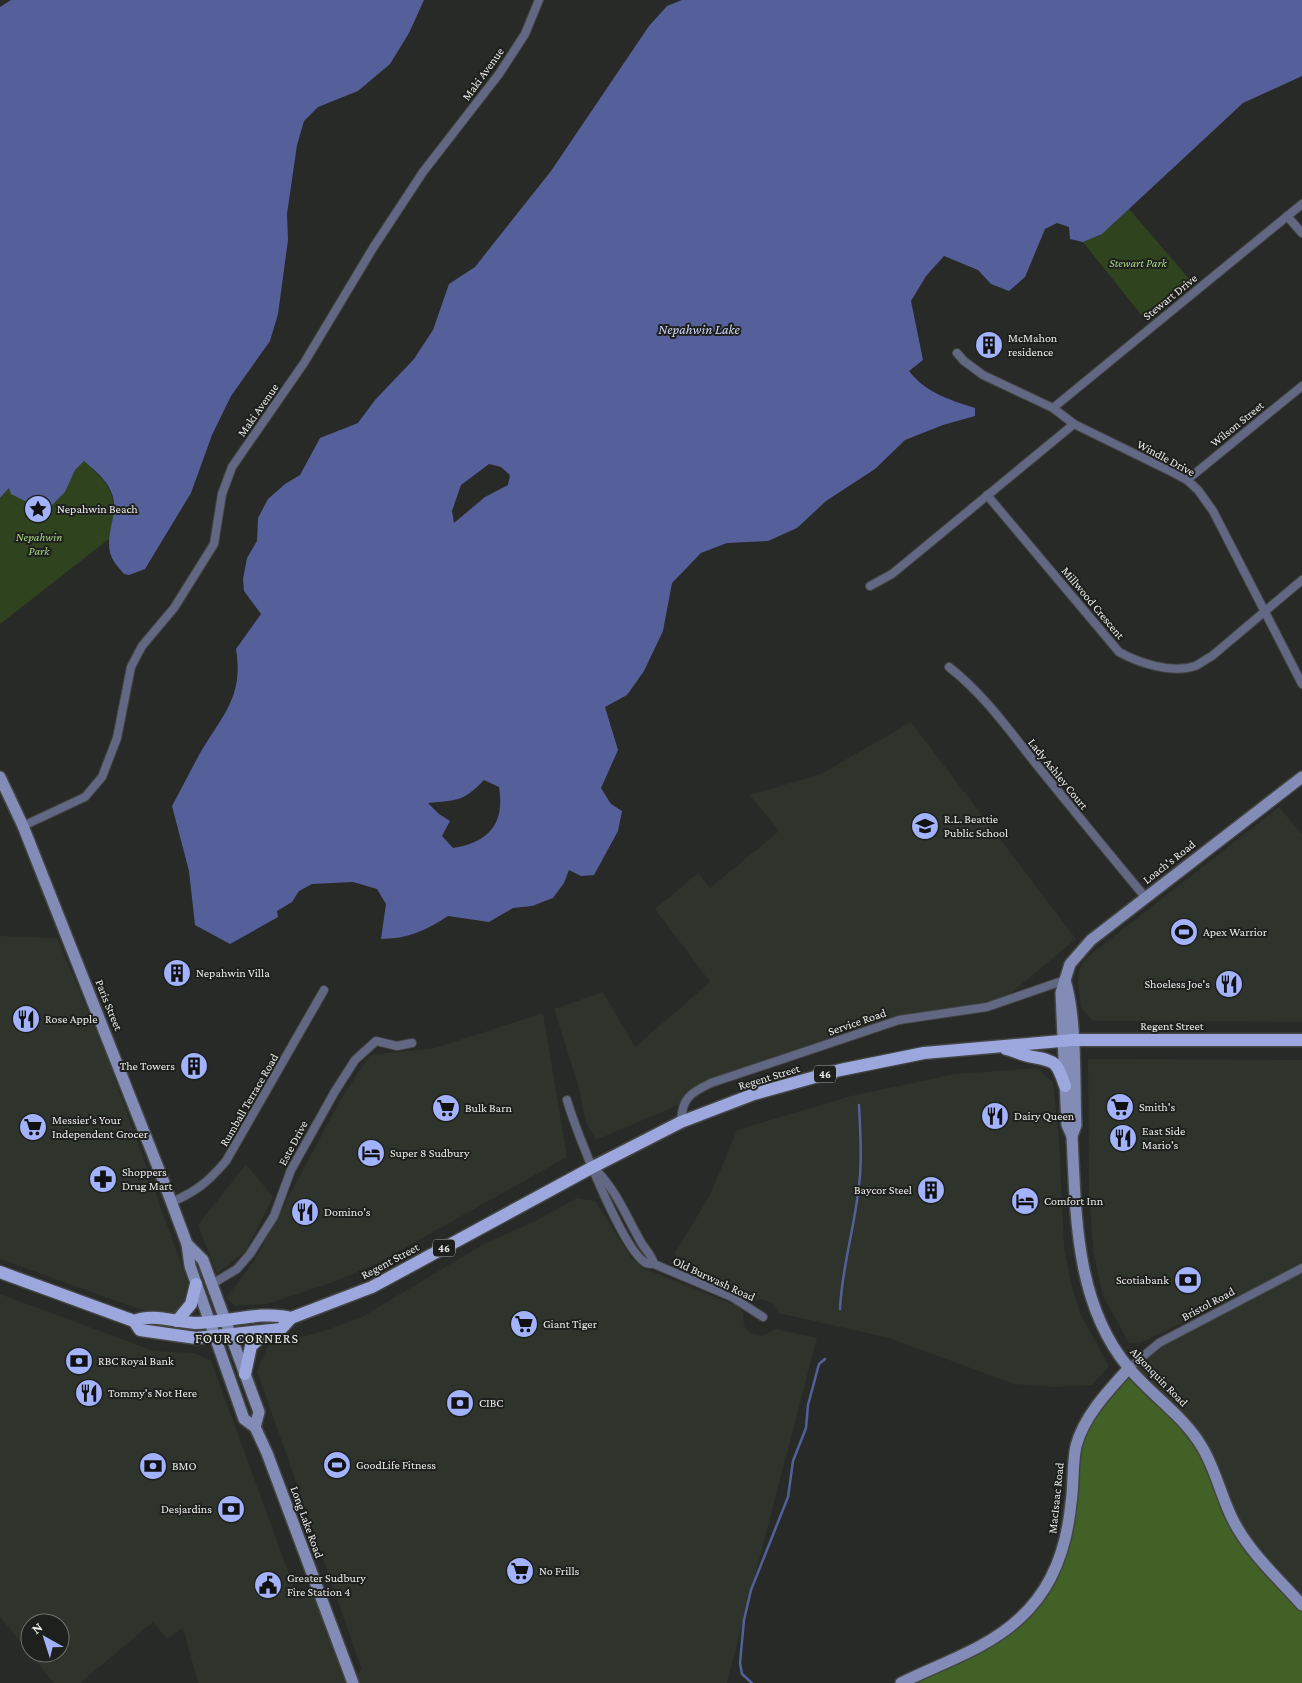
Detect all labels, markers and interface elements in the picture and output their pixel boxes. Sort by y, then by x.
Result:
street label: Maki Avenue [459,45,507,103]
park label: Stewart Park [1109,256,1168,270]
street label: Stewart Drive [1140,271,1200,323]
water label: Nepahwin Lake [658,321,741,337]
building icon: McMahon residence [974,330,1004,360]
place label: McMahon residence [1008,331,1058,359]
street label: Maki Avenue [234,381,282,439]
street label: Wilson Street [1207,398,1267,450]
street label: Windle Drive [1135,437,1197,479]
place icon: Nepahwin Beach [23,494,53,524]
place label: Nepahwin Beach [57,502,138,516]
park label: Nepahwin Park [16,530,62,558]
street label: Millwood Crescent [1059,564,1128,643]
street label: Lady Ashley Court [1025,736,1092,813]
school or university icon: R.L. Beattie Public School [910,811,940,841]
place label: R.L. Beattie Public School [944,812,1008,840]
street label: Loach's Road [1140,837,1199,887]
sports icon: Apex Warrior [1169,917,1199,947]
place label: Apex Warrior [1203,925,1268,939]
building icon: Nepahwin Villa [162,958,192,988]
place label: Nepahwin Villa [196,966,270,980]
restaurant icon: Shoeless Joe's [1214,969,1244,999]
street label: Paris Street [92,977,126,1034]
place label: Shoeless Joe's [1144,977,1210,991]
restaurant icon: Rose Apple [11,1004,41,1034]
street label: Service Road [826,1005,889,1038]
place label: Rose Apple [45,1012,98,1026]
street label: Regent Street [1140,1019,1205,1033]
building icon: The Towers [179,1051,209,1081]
street label: Rumball Terrace Road [217,1051,282,1149]
place label: The Towers [120,1059,175,1073]
street label: Regent Street [737,1061,802,1093]
road number: 46 [814,1066,836,1082]
supermarket icon: Smith's [1105,1092,1135,1122]
supermarket icon: Bulk Barn [431,1093,461,1123]
place label: Smith's [1139,1100,1176,1114]
place label: Bulk Barn [465,1101,512,1115]
restaurant icon: Dairy Queen [980,1101,1010,1131]
place label: Dairy Queen [1014,1109,1075,1123]
supermarket icon: Messier's Your Independent Grocer [18,1112,48,1142]
place label: Messier's Your Independent Grocer [52,1113,149,1141]
street label: Este Drive [275,1118,311,1168]
restaurant icon: East Side Mario's [1108,1123,1138,1153]
place label: East Side Mario's [1142,1124,1185,1152]
hotel icon: Super 8 Sudbury [356,1138,386,1168]
place label: Super 8 Sudbury [390,1146,470,1160]
pharmacy icon: Shoppers Drug Mart [88,1164,118,1194]
place label: Shoppers Drug Mart [122,1165,173,1193]
building icon: Baycor Steel [916,1175,946,1205]
place label: Baycor Steel [854,1183,912,1197]
hotel icon: Comfort Inn [1010,1186,1040,1216]
place label: Comfort Inn [1044,1194,1104,1208]
restaurant icon: Domino's [290,1197,320,1227]
place label: Domino's [324,1205,371,1219]
street label: Regent Street [359,1239,422,1282]
road number: 46 [433,1240,455,1256]
street label: Old Burwash Road [671,1254,758,1304]
bank icon: Scotiabank [1173,1265,1203,1295]
place label: Scotiabank [1116,1273,1169,1287]
street label: Bristol Road [1179,1284,1238,1324]
supermarket icon: Giant Tiger [509,1309,539,1339]
place label: Giant Tiger [543,1317,598,1331]
district label: FOUR CORNERS [195,1330,299,1346]
street label: Algonquin Road [1127,1345,1191,1410]
bank icon: RBC Royal Bank [64,1346,94,1376]
place label: RBC Royal Bank [98,1354,174,1368]
restaurant icon: Tommy's Not Here [74,1378,104,1408]
place label: Tommy's Not Here [108,1386,197,1400]
bank icon: CIBC [445,1388,475,1418]
place label: CIBC [479,1396,503,1410]
sports icon: GoodLife Fitness [322,1450,352,1480]
bank icon: BMO [138,1451,168,1481]
place label: GoodLife Fitness [356,1458,436,1472]
place label: BMO [172,1459,197,1473]
street label: MacIsaac Road [1045,1461,1067,1534]
street label: Long Lake Road [288,1484,327,1560]
bank icon: Desjardins [216,1494,246,1524]
place label: Desjardins [161,1502,212,1516]
supermarket icon: No Frills [505,1556,535,1586]
place label: No Frills [539,1564,580,1578]
public building icon: Greater Sudbury Fire Station 4 [253,1570,283,1600]
place label: Greater Sudbury Fire Station 4 [287,1571,366,1599]
north arrow [20,1613,70,1663]
text: N [28,1618,46,1637]

